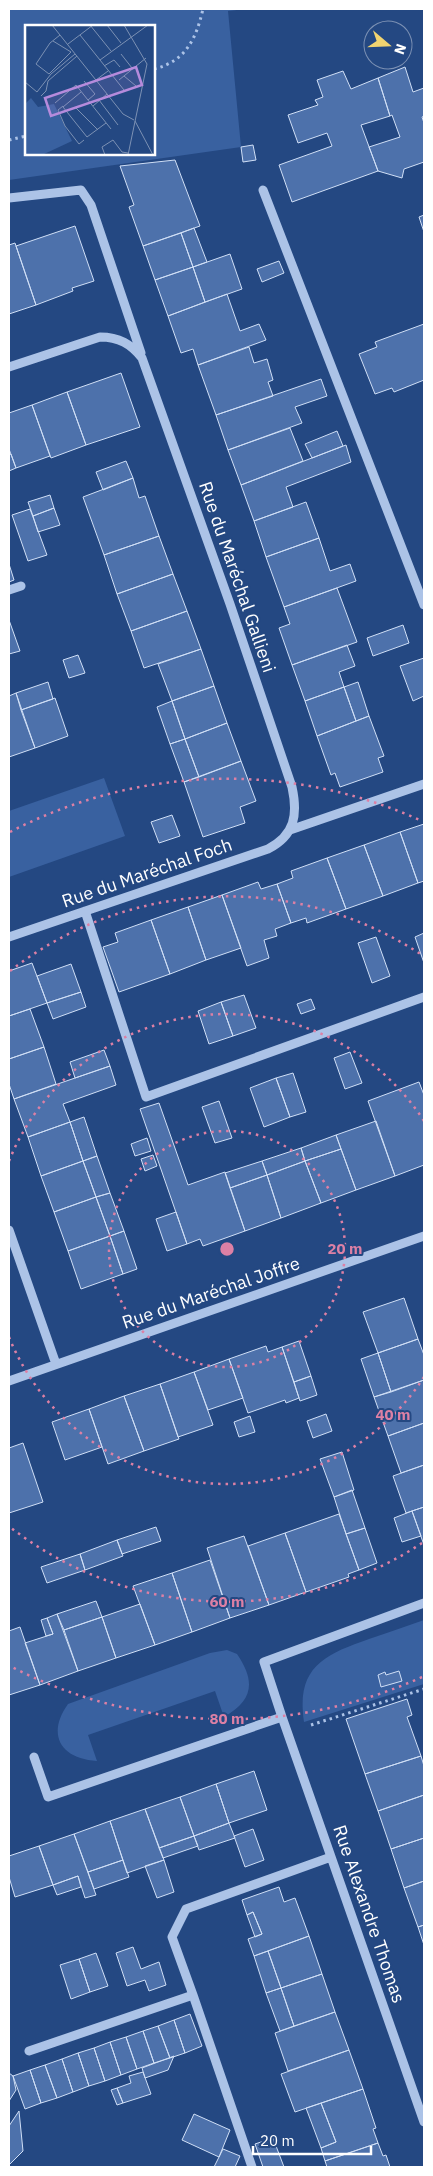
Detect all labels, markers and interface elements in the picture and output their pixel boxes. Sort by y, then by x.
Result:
north arrow [363,20,413,70]
inset map [25,25,155,155]
text: N [390,42,410,57]
street label: Rue du Maréchal Gallieni [194,478,281,675]
street label: Rue du Maréchal Foch [59,833,235,912]
text: 20 m [328,1239,362,1258]
centre of rings [218,1240,236,1258]
street label: Rue du Maréchal Joffre [119,1251,303,1334]
text: 40 m [376,1405,410,1424]
text: 60 m [210,1592,244,1611]
text: 80 m [210,1709,244,1728]
street label: Rue Alexandre Thomas [328,1822,411,2006]
scale bar [253,2124,370,2156]
text: 20 m [260,2131,295,2150]

